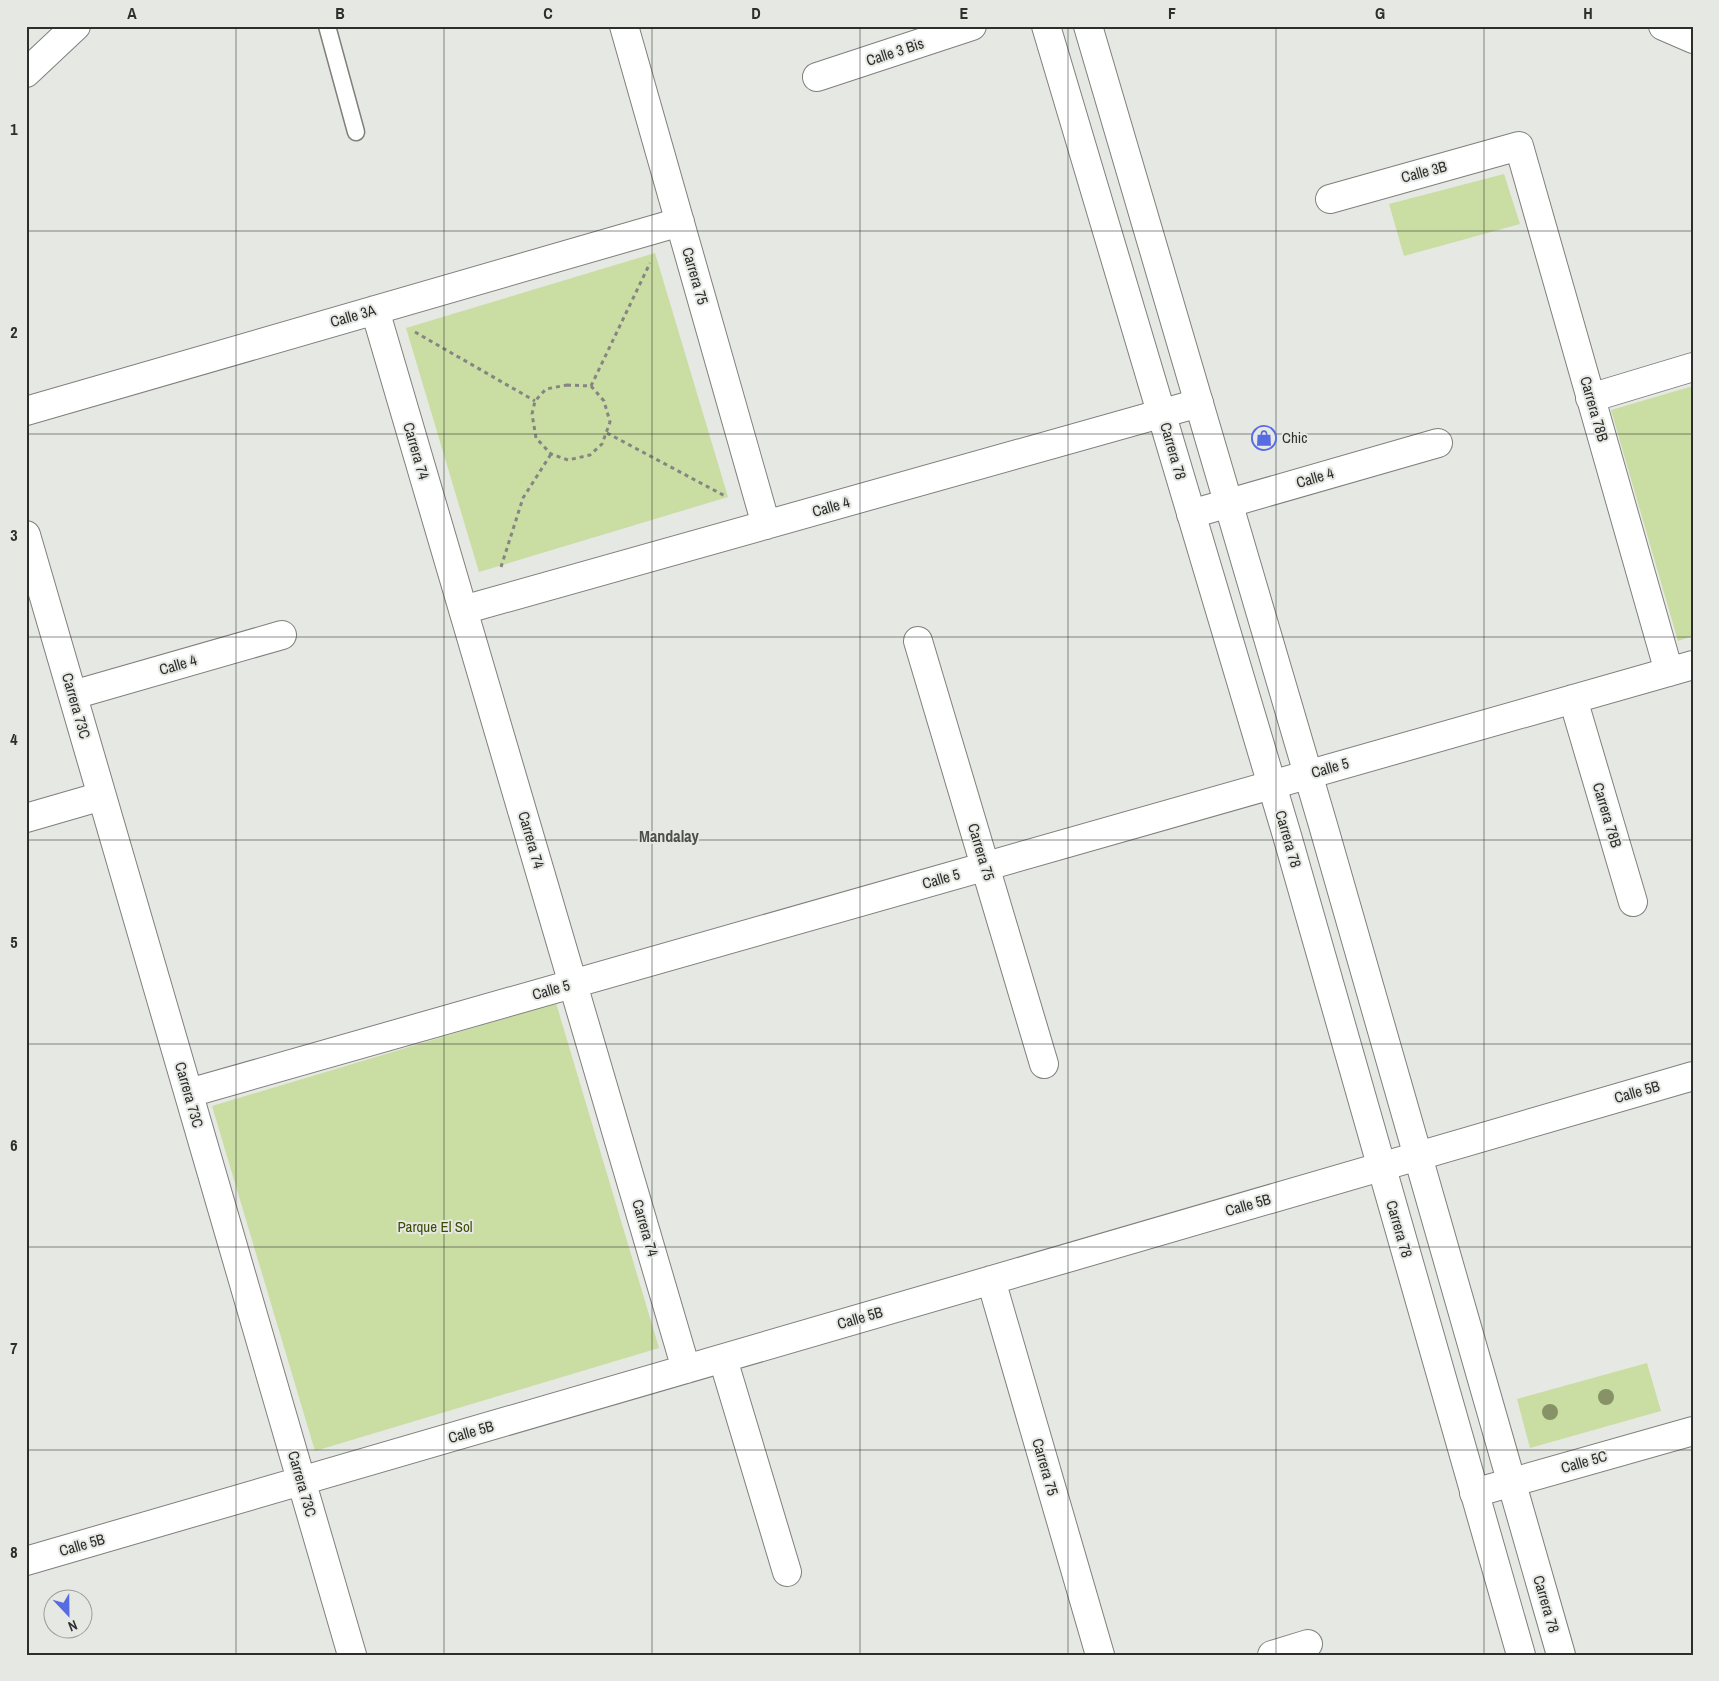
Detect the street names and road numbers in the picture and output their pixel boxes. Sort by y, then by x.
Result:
street label: Calle 3 Bis [863,32,926,71]
street label: Calle 3B [1399,155,1449,188]
street label: Carrera 75 [677,245,714,307]
street label: Calle 3A [328,299,379,332]
street label: Carrera 78B [1575,374,1614,444]
street label: Carrera 74 [398,420,435,482]
street label: Carrera 78 [1155,420,1192,482]
street label: Calle 4 [1294,462,1336,493]
street label: Calle 4 [810,491,852,522]
street label: Calle 4 [157,649,199,680]
street label: Carrera 73C [57,670,96,741]
street label: Calle 5 [1309,752,1351,783]
street label: Carrera 78B [1588,780,1627,850]
street label: Carrera 78 [1270,808,1307,870]
street label: Carrera 74 [513,809,550,871]
street label: Carrera 75 [963,821,1000,883]
street label: Calle 5 [920,863,962,894]
street label: Calle 5 [530,974,572,1005]
street label: Carrera 73C [170,1059,209,1130]
street label: Calle 5B [1612,1075,1662,1108]
street label: Calle 5B [1223,1188,1273,1221]
street label: Carrera 74 [627,1197,664,1259]
street label: Carrera 78 [1381,1198,1418,1260]
street label: Calle 5B [835,1301,885,1334]
street label: Calle 5B [446,1415,496,1448]
street label: Carrera 75 [1027,1436,1064,1498]
street label: Calle 5C [1558,1445,1610,1478]
street label: Carrera 73C [283,1448,322,1519]
street label: Calle 5B [57,1528,107,1561]
street label: Carrera 78 [1528,1573,1565,1635]

